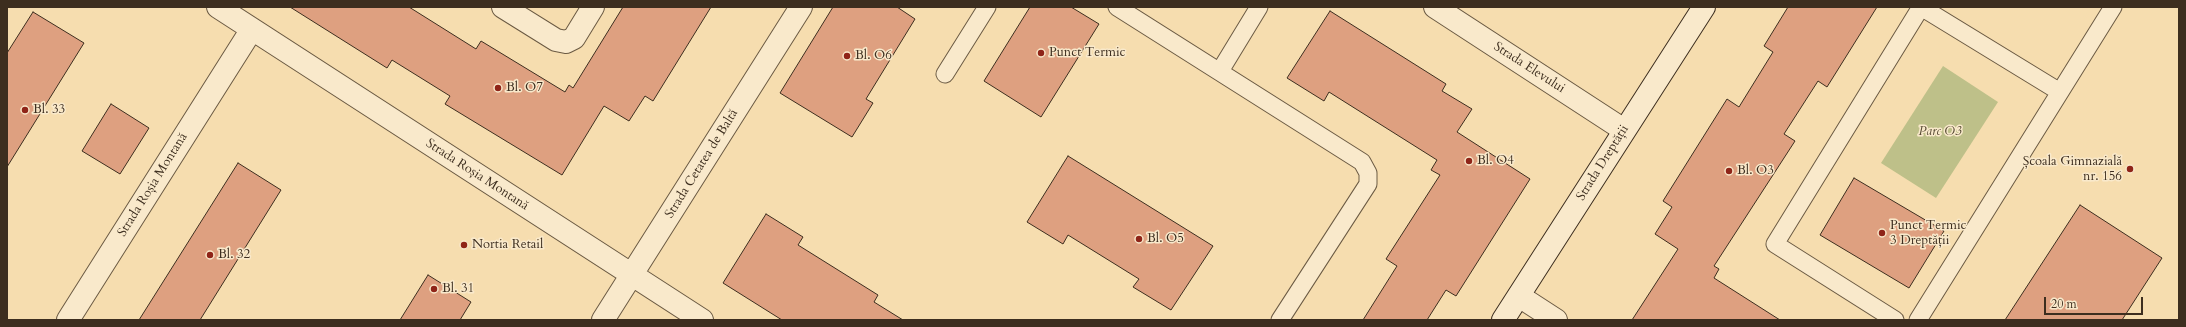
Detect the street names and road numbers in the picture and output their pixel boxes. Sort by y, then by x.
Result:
street label: Strada Elevului [1490,39,1568,97]
street label: Strada Cetatea de Baltă [662,107,742,221]
street label: Strada Dreptății [1574,122,1632,204]
street label: Strada Roșia Montană [115,130,191,240]
street label: Strada Roșia Montană [423,136,531,214]

